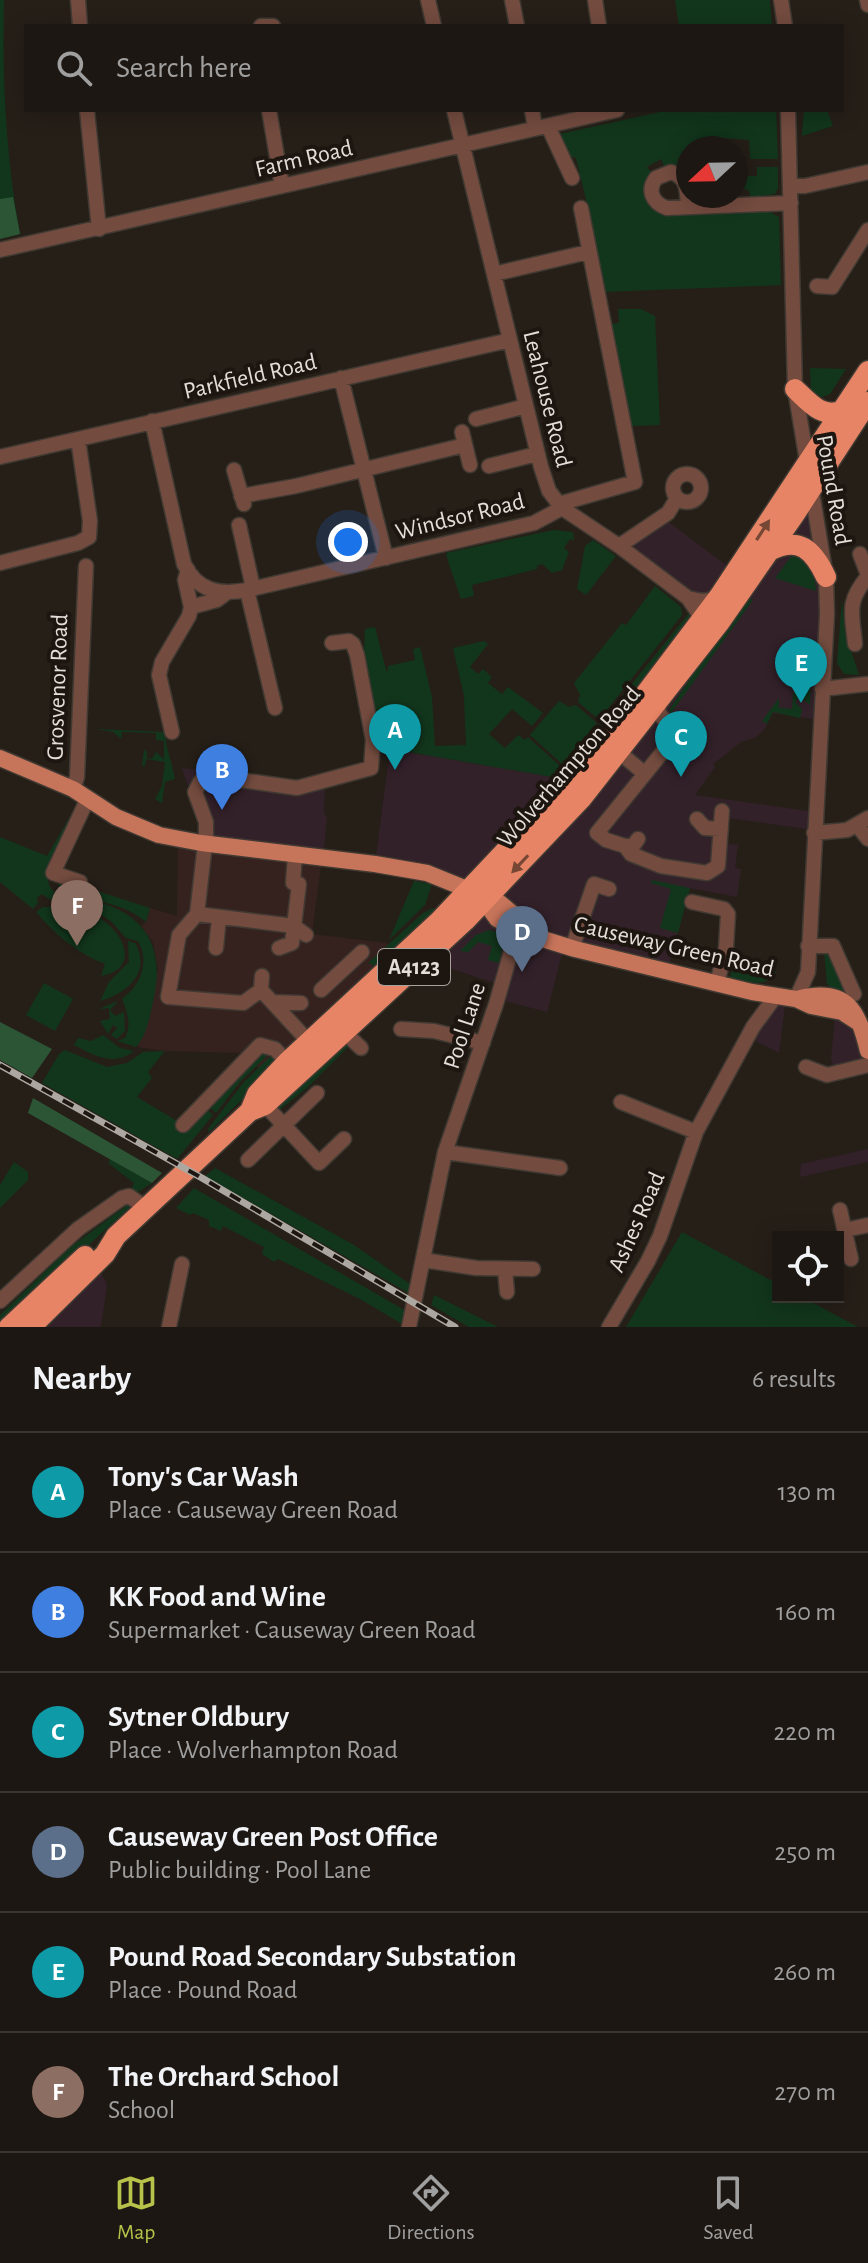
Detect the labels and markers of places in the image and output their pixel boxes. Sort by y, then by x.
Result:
pin: E [775,637,827,703]
pin: A [369,704,421,770]
pin: C [655,711,707,777]
pin: B [196,744,248,810]
pin: F [51,880,103,946]
pin: D [496,906,548,972]

